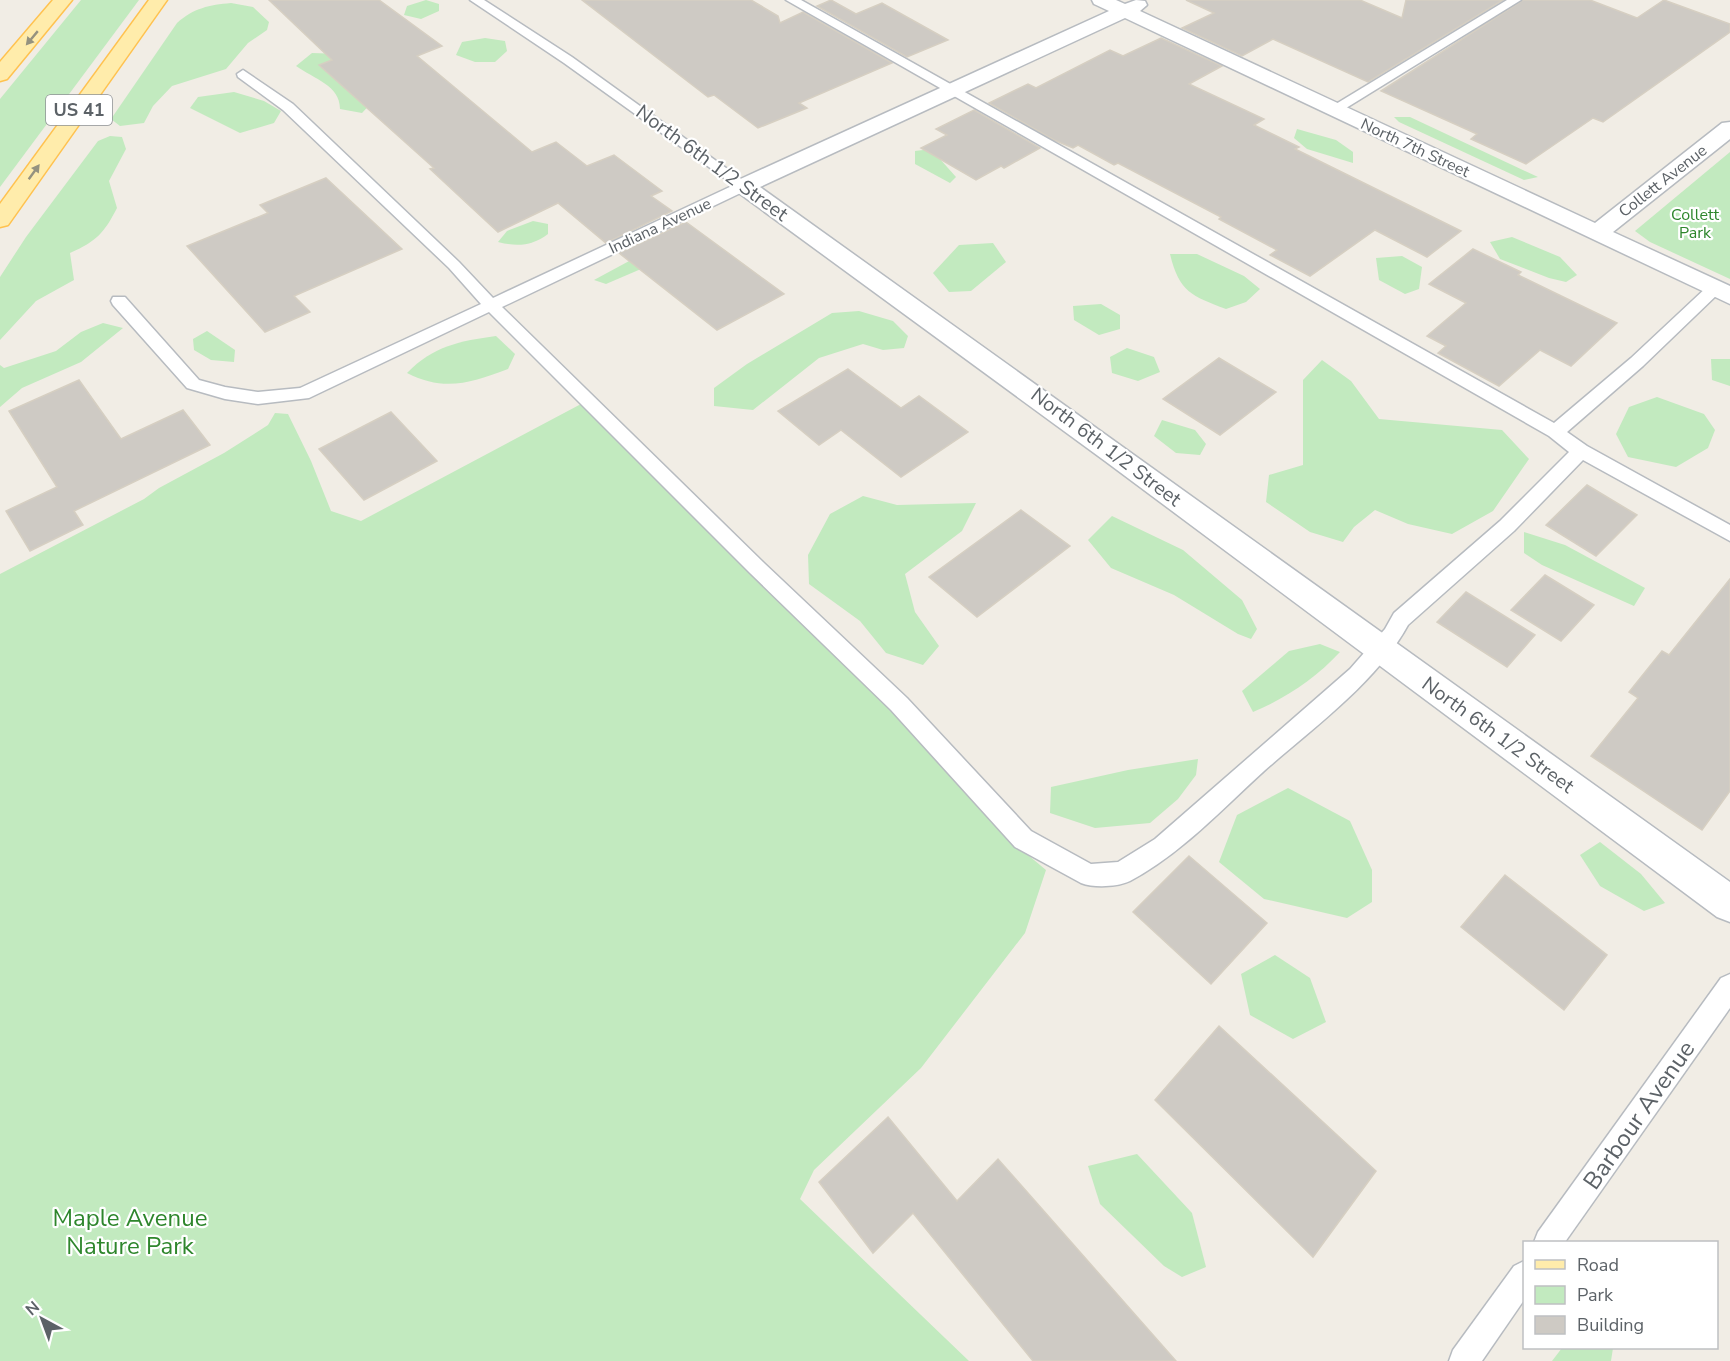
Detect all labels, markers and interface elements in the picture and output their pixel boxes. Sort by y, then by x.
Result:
one-way arrow [25,30,38,46]
road number: US 41 [46,95,112,125]
street label: North 6th 1/2 Street [630,99,794,228]
street label: North 7th Street [1357,113,1473,183]
street label: Collett Avenue [1614,140,1712,222]
one-way arrow [28,165,40,181]
street label: Indiana Avenue [605,193,715,259]
park label: Collett Park [1671,204,1719,244]
street label: North 6th 1/2 Street [1025,381,1188,513]
street label: North 6th 1/2 Street [1416,671,1580,800]
street label: Barbour Avenue [1576,1034,1702,1196]
park label: Maple Avenue Nature Park [53,1202,207,1262]
legend [1523,1241,1718,1349]
text: Road [1577,1253,1619,1277]
text: Park [1577,1283,1614,1307]
north arrow [12,1289,72,1349]
text: N [21,1296,45,1321]
text: Building [1577,1313,1644,1337]

